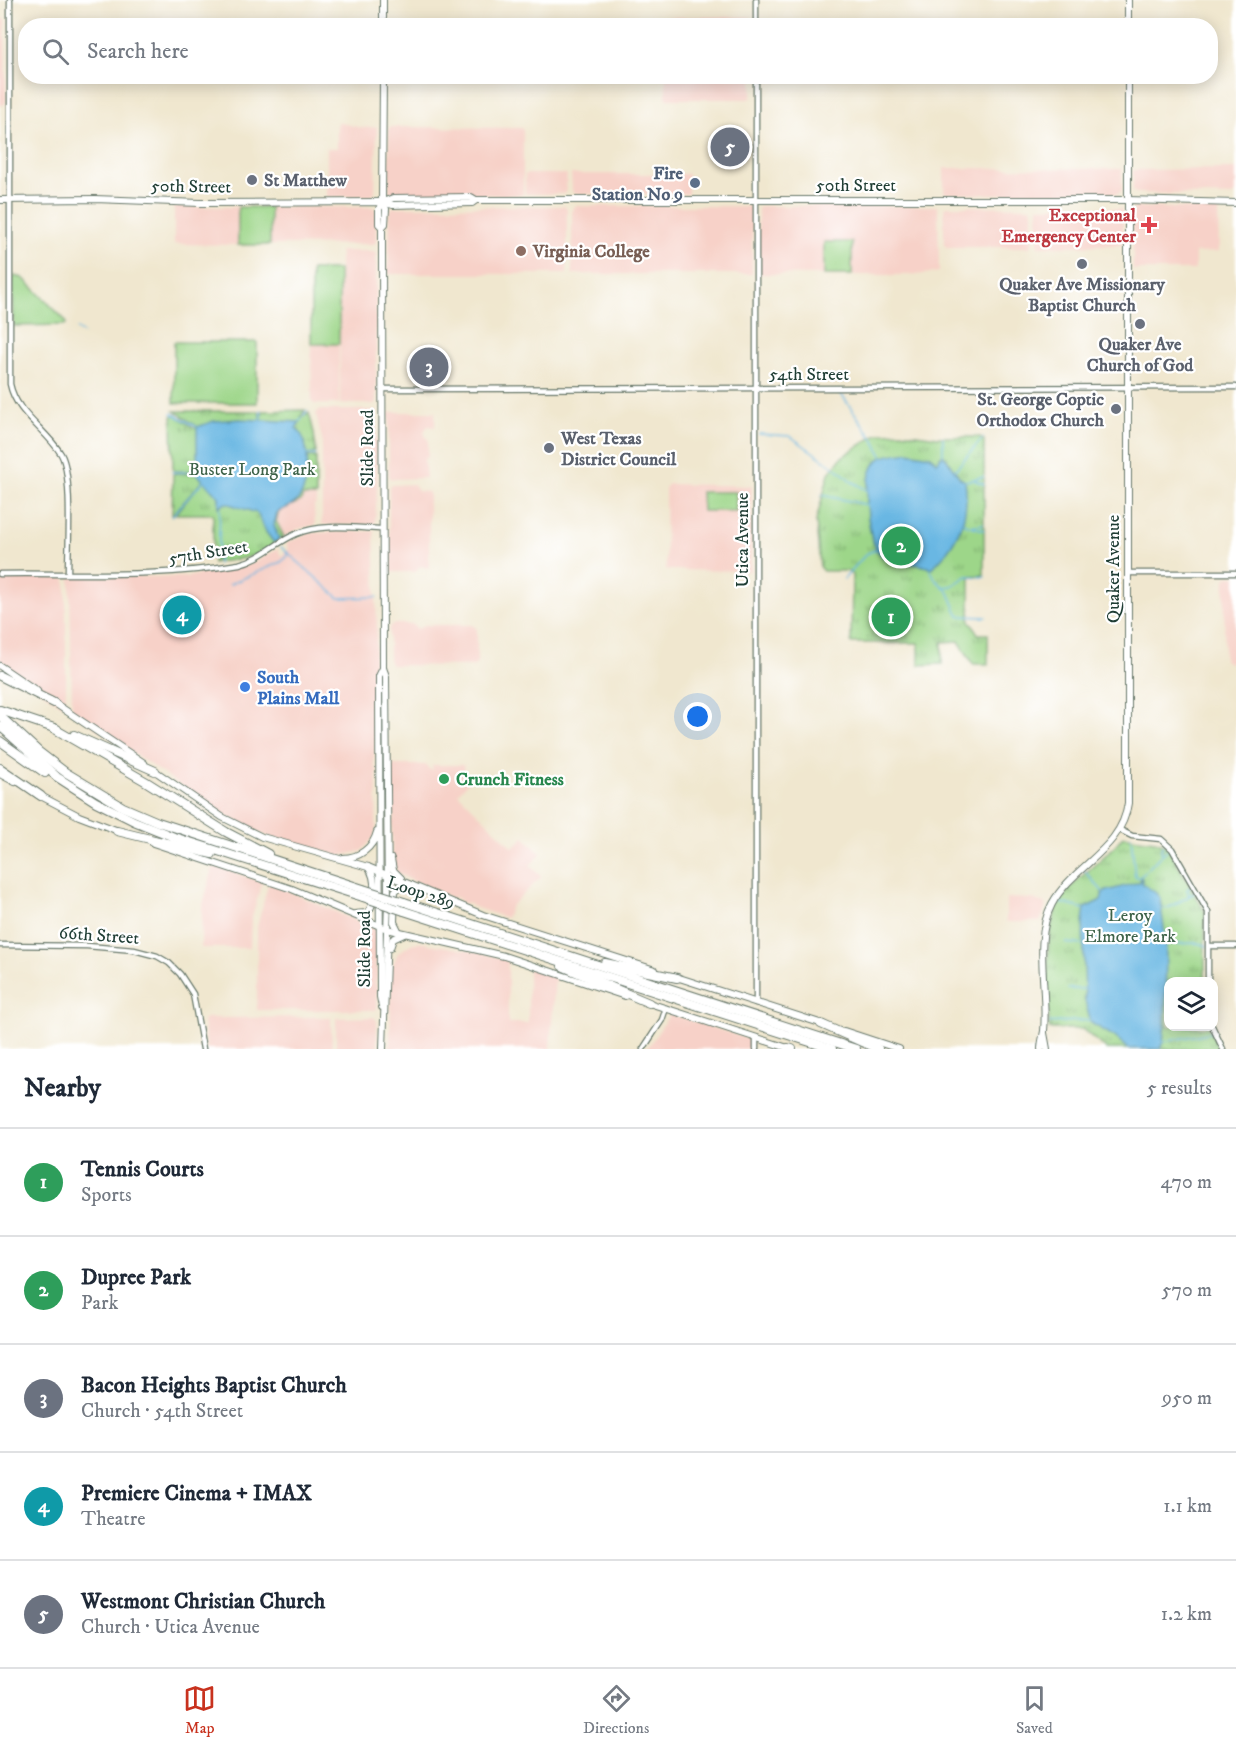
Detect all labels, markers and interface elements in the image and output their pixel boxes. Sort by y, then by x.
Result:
search box [18,18,1218,84]
icon: search [39,35,72,68]
text: Search here [87,38,189,65]
pin: 5 [710,124,750,170]
place label: Fire Station No 9 [592,163,684,206]
place label: St Matthew [264,170,348,192]
marker: St Matthew [245,173,259,187]
street label: 50th Street [151,175,232,199]
street label: 50th Street [816,175,896,197]
marker: Fire Station No 9 [688,176,702,190]
place label: Exceptional Emergency Center [1001,205,1137,248]
marker: Exceptional Emergency Center [1140,216,1158,234]
place label: Virginia College [532,241,650,263]
marker: Virginia College [514,244,528,258]
marker: Quaker Ave Missionary Baptist Church [1075,257,1089,271]
place label: Quaker Ave Missionary Baptist Church [999,274,1165,317]
marker: Quaker Ave Church of God [1133,317,1147,331]
place label: Quaker Ave Church of God [1087,334,1194,377]
pin: 3 [410,344,448,389]
street label: 54th Street [769,364,849,386]
place label: St. George Coptic Orthodox Church [976,389,1105,432]
marker: St. George Coptic Orthodox Church [1109,402,1123,416]
street label: Slide Road [357,409,379,487]
place label: West Texas District Council [560,428,677,471]
marker: West Texas District Council [542,441,556,455]
park label: Buster Long Park [188,459,316,481]
street label: Utica Avenue [732,492,754,588]
street label: Quaker Avenue [1103,515,1125,623]
pin: 2 [882,524,920,568]
street label: 57th Street [167,536,250,570]
pin: 4 [162,592,201,638]
pin: 1 [872,594,910,640]
place label: South Plains Mall [257,667,340,710]
marker: South Plains Mall [238,680,252,694]
your location [683,702,712,731]
place label: Crunch Fitness [456,769,564,791]
marker: Crunch Fitness [437,772,451,786]
street label: Loop 289 [384,872,457,914]
park label: Leroy Elmore Park [1084,905,1176,948]
street label: Slide Road [354,910,376,988]
street label: 66th Street [58,922,140,950]
map controls [1164,977,1218,1031]
button: layers [1164,977,1218,1031]
text: Nearby [24,1072,101,1105]
text: 5 results [1147,1076,1212,1101]
text: Tennis Courts [81,1156,204,1183]
text: 1 [40,1170,47,1195]
text: 470 m [1161,1170,1212,1195]
text: Sports [81,1183,132,1208]
text: Dupree Park [81,1264,191,1291]
text: 2 [39,1278,48,1303]
text: 570 m [1161,1278,1212,1303]
text: Park [81,1291,118,1316]
text: Bacon Heights Baptist Church [81,1372,347,1399]
text: 3 [40,1386,47,1411]
text: 950 m [1162,1386,1212,1411]
text: Church · 54th Street [81,1399,243,1424]
text: Premiere Cinema + IMAX [81,1480,312,1507]
text: 4 [38,1494,49,1519]
text: 1.1 km [1163,1494,1212,1519]
text: Theatre [81,1507,145,1532]
text: Westmont Christian Church [81,1588,325,1615]
text: 5 [39,1602,48,1627]
text: 1.2 km [1161,1602,1212,1627]
text: Church · Utica Avenue [81,1615,260,1640]
tab: Map [183,1682,216,1738]
tab: Directions [583,1682,649,1738]
tab: Saved [1016,1682,1053,1738]

